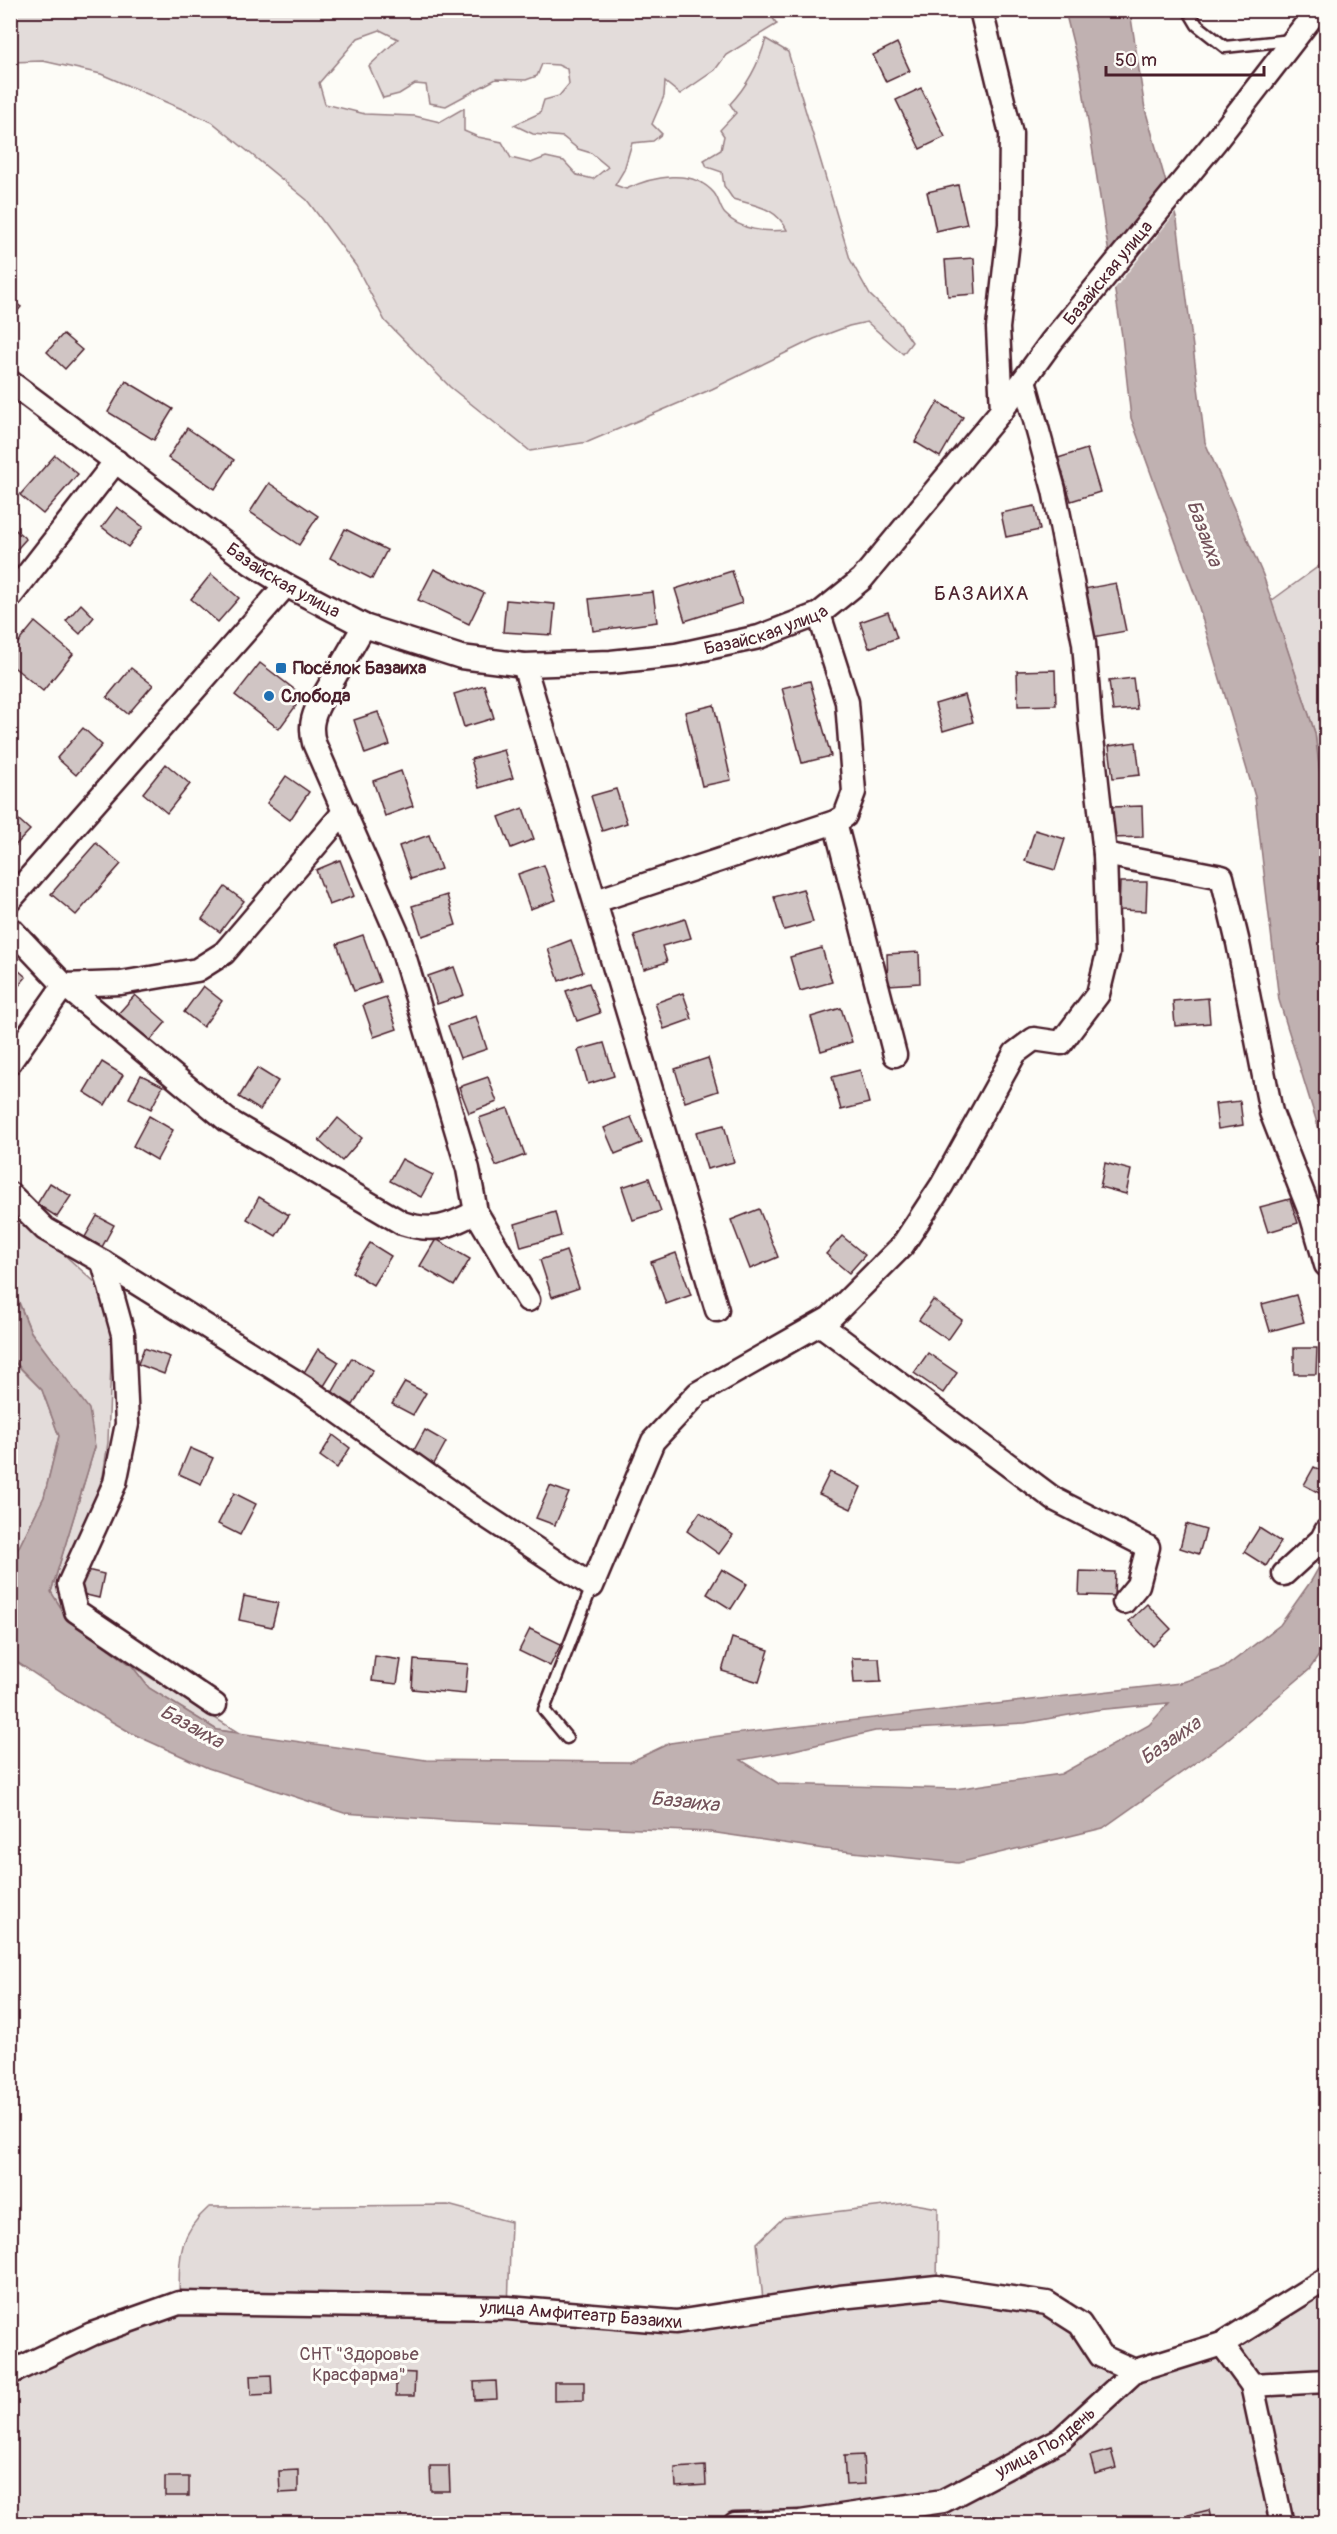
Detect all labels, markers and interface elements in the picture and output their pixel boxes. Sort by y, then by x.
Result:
scale bar [1106,39,1264,77]
text: 50 m [1115,49,1157,72]
street label: Базайская улица [1058,216,1158,330]
water label: Базаиха [1181,497,1229,571]
street label: Базайская улица [221,538,344,623]
district label: БАЗАИХА [934,581,1030,606]
street label: Базайская улица [702,600,833,661]
place label: Посёлок Базаиха [293,657,427,680]
marker: Посёлок Базаиха [274,661,288,675]
place label: Слобода [281,685,351,708]
marker: Слобода [262,689,276,703]
water label: Базаиха [156,1699,229,1755]
water label: Базаиха [1135,1710,1207,1770]
water label: Базаиха [650,1785,722,1818]
street label: улица Амфитеатр Базаихи [479,2297,683,2334]
park label: СНТ "Здоровье Красфарма" [299,2343,419,2387]
street label: улица Полдень [991,2402,1101,2484]

